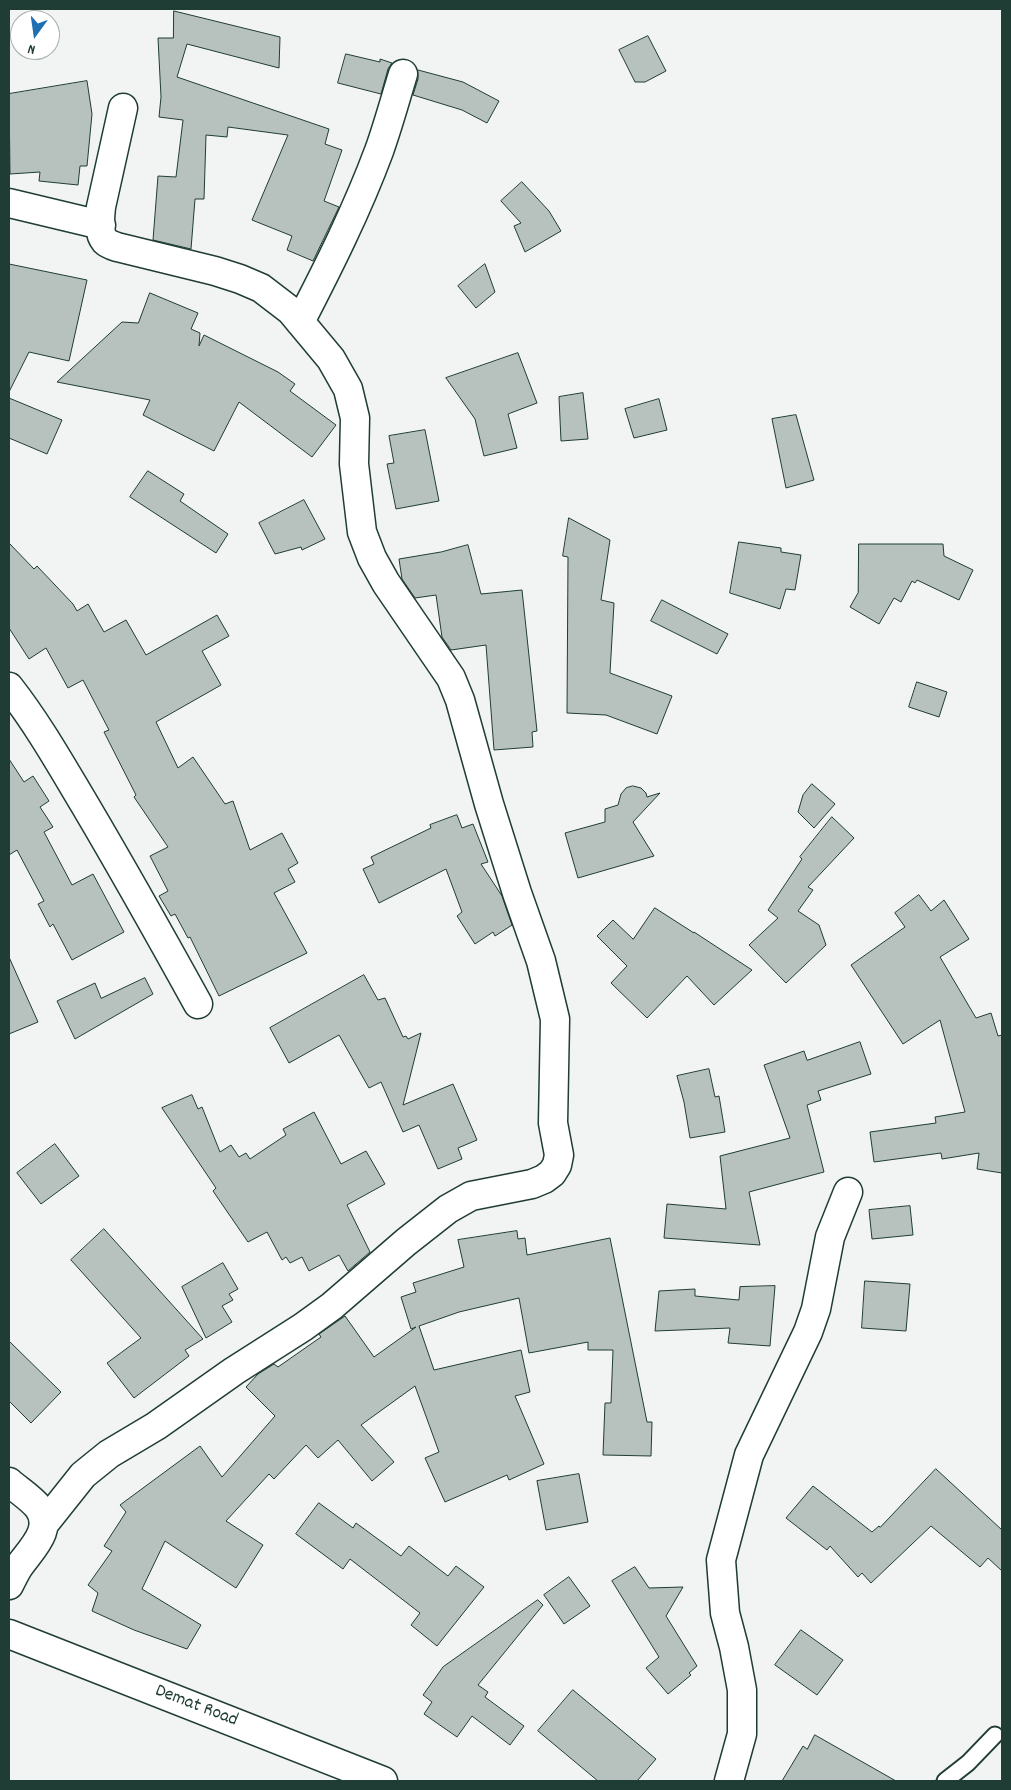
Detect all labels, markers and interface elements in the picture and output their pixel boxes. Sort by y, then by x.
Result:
north arrow [10,10,60,60]
text: N [26,38,37,59]
street label: Demat Road [151,1681,241,1733]

